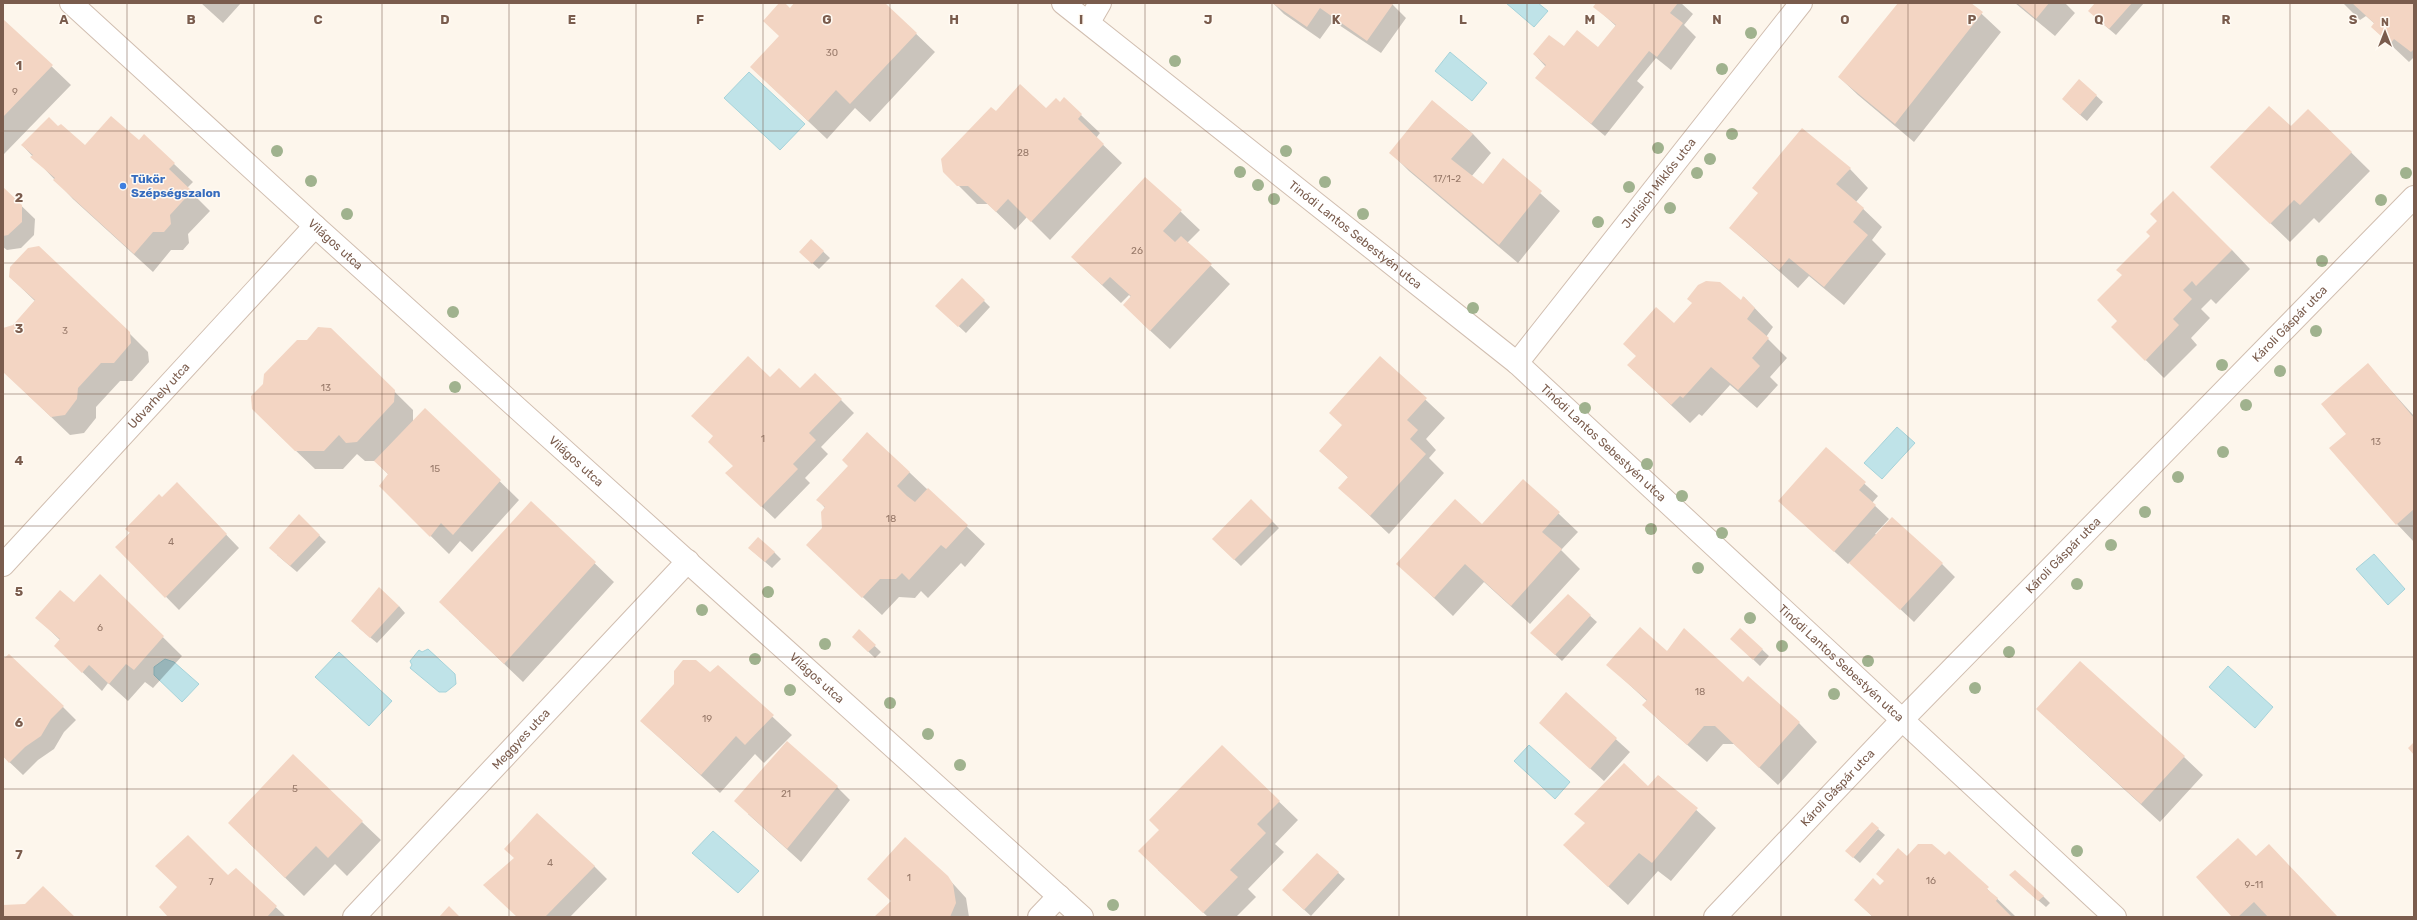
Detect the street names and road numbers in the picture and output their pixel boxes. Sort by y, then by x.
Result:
street label: Jurisich Miklós utca [1619,135,1699,231]
street label: Tinódi Lantos Sebestyén utca [1286,178,1425,292]
street label: Világos utca [305,216,366,273]
street label: Károli Gáspár utca [2249,283,2330,365]
street label: Udvarhely utca [125,360,193,432]
street label: Tinódi Lantos Sebestyén utca [1538,381,1669,504]
street label: Világos utca [546,433,606,489]
street label: Károli Gáspár utca [2023,514,2104,596]
street label: Tinódi Lantos Sebestyén utca [1775,602,1906,725]
street label: Világos utca [787,650,847,706]
street label: Meggyes utca [489,706,553,772]
street label: Károli Gáspár utca [1798,746,1877,829]

